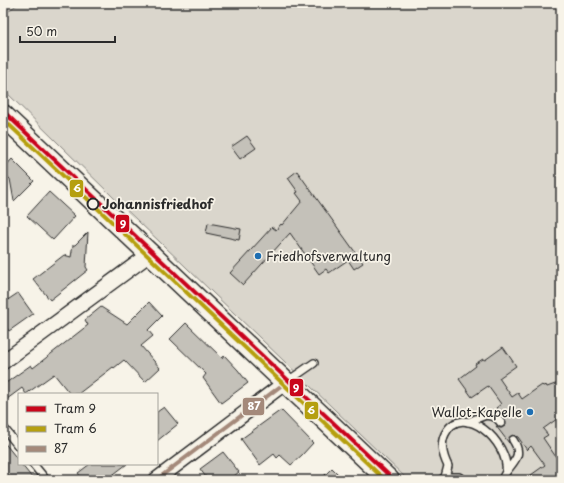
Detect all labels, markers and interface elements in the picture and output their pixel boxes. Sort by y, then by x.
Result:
scale bar [20,18,115,44]
text: 50 m [26,22,57,40]
line badge: 6 [69,179,84,198]
text: 6 [73,179,81,196]
place label: Johannisfriedhof [102,194,214,213]
marker: Johannisfriedhof [86,197,100,211]
line badge: 9 [115,214,130,233]
text: 9 [120,215,127,232]
place label: Friedhofsverwaltung [266,246,391,265]
marker: Friedhofsverwaltung [253,251,263,261]
line badge: 9 [289,378,304,397]
text: 9 [293,379,300,396]
legend [18,393,158,465]
line badge: 87 [242,397,265,416]
text: 87 [247,397,261,414]
text: Tram 9 [54,399,96,417]
line badge: 6 [304,401,319,420]
text: 6 [307,401,315,418]
place label: Wallot-Kapelle [431,402,522,421]
marker: Wallot-Kapelle [525,407,535,417]
text: Tram 6 [54,419,97,437]
text: 87 [54,439,68,457]

